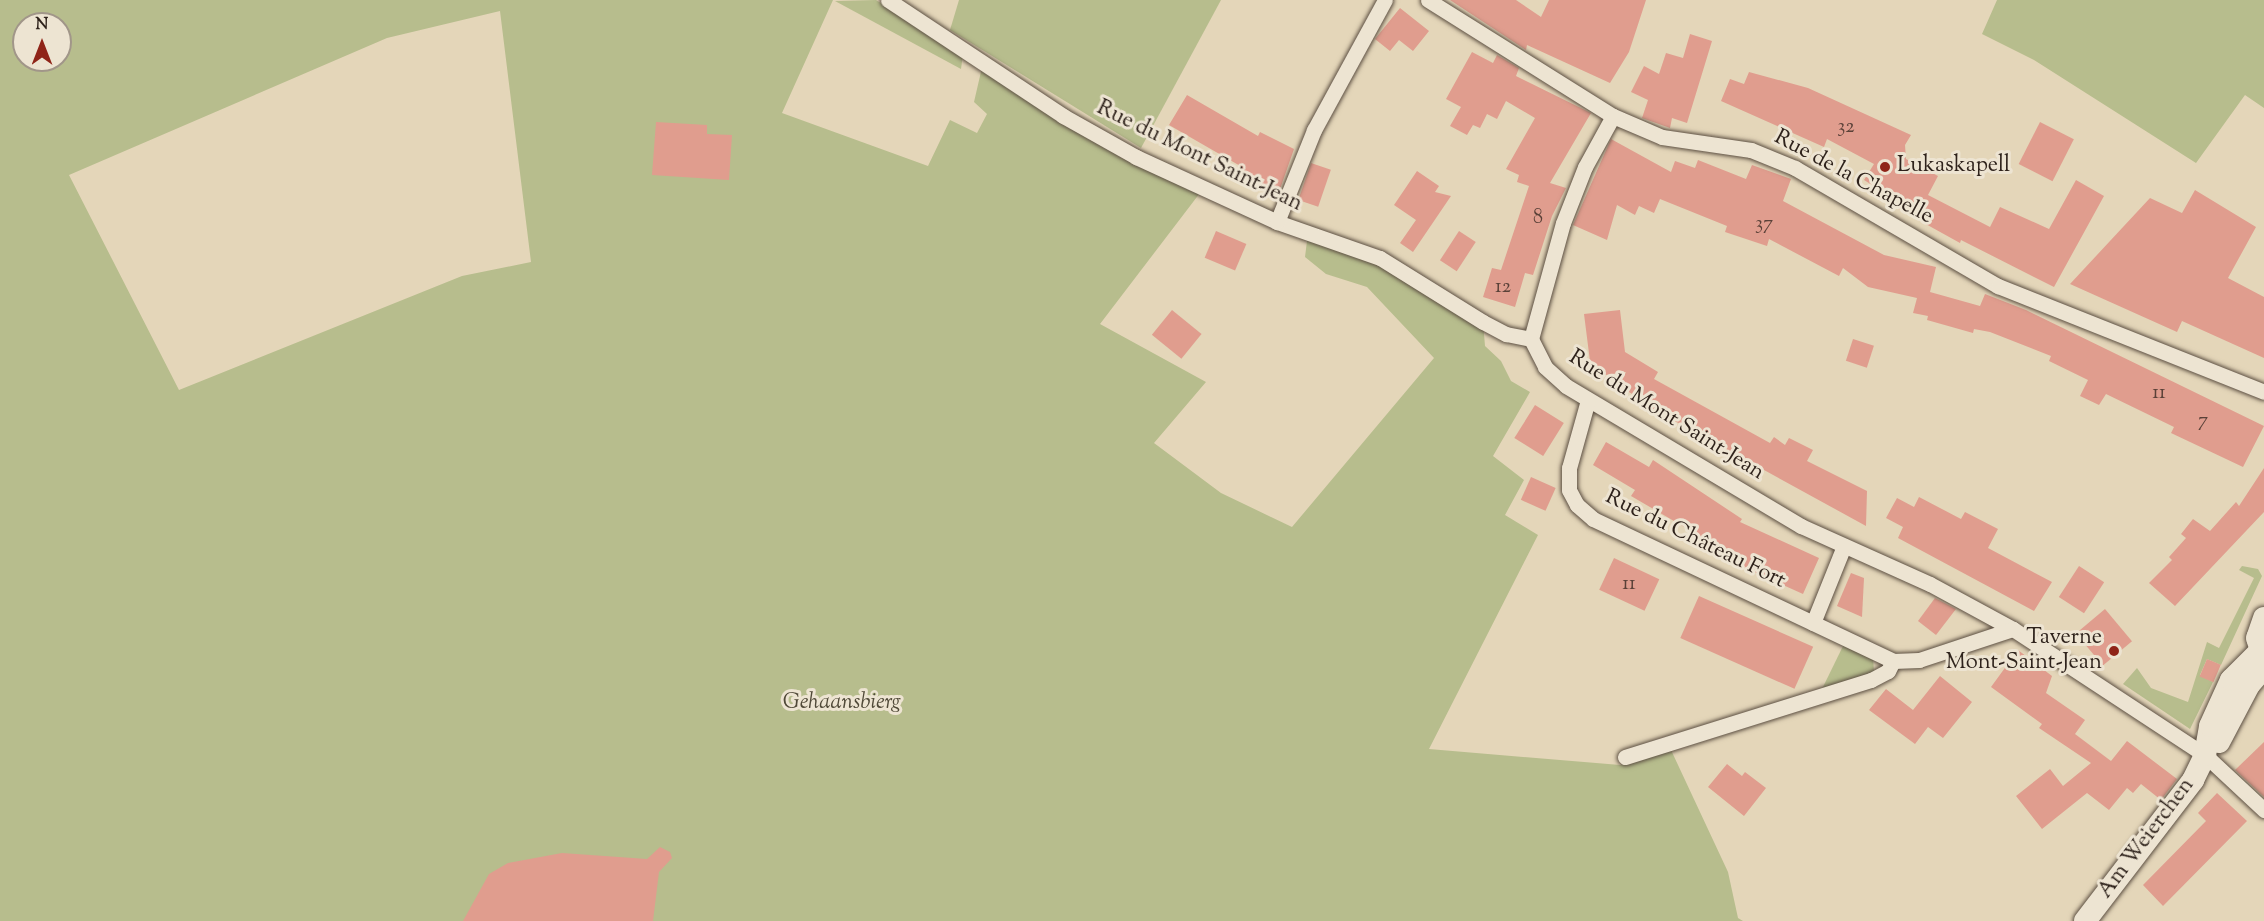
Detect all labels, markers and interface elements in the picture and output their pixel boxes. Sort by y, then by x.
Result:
north arrow [12,12,72,72]
text: N [36,14,48,37]
street label: Rue du Mont Saint-Jean [1092,96,1306,218]
house number: 32 [1837,115,1855,139]
street label: Rue de la Chapelle [1769,125,1937,231]
place label: Lukaskapell [1897,154,2010,180]
marker: Lukaskapell [1878,160,1892,174]
house number: 8 [1533,206,1543,230]
house number: 37 [1755,212,1773,236]
house number: 12 [1495,275,1511,299]
street label: Rue du Mont Saint-Jean [1563,345,1769,487]
house number: 11 [2152,381,2166,405]
house number: 7 [2198,409,2208,433]
street label: Rue du Château Fort [1600,485,1790,595]
house number: 11 [1622,572,1636,596]
place label: Taverne Mont-Saint-Jean [1946,625,2102,676]
marker: Taverne Mont-Saint-Jean [2107,644,2121,658]
park label: Gehaansbierg [783,691,901,717]
street label: Am Weierchen [2093,774,2201,904]

